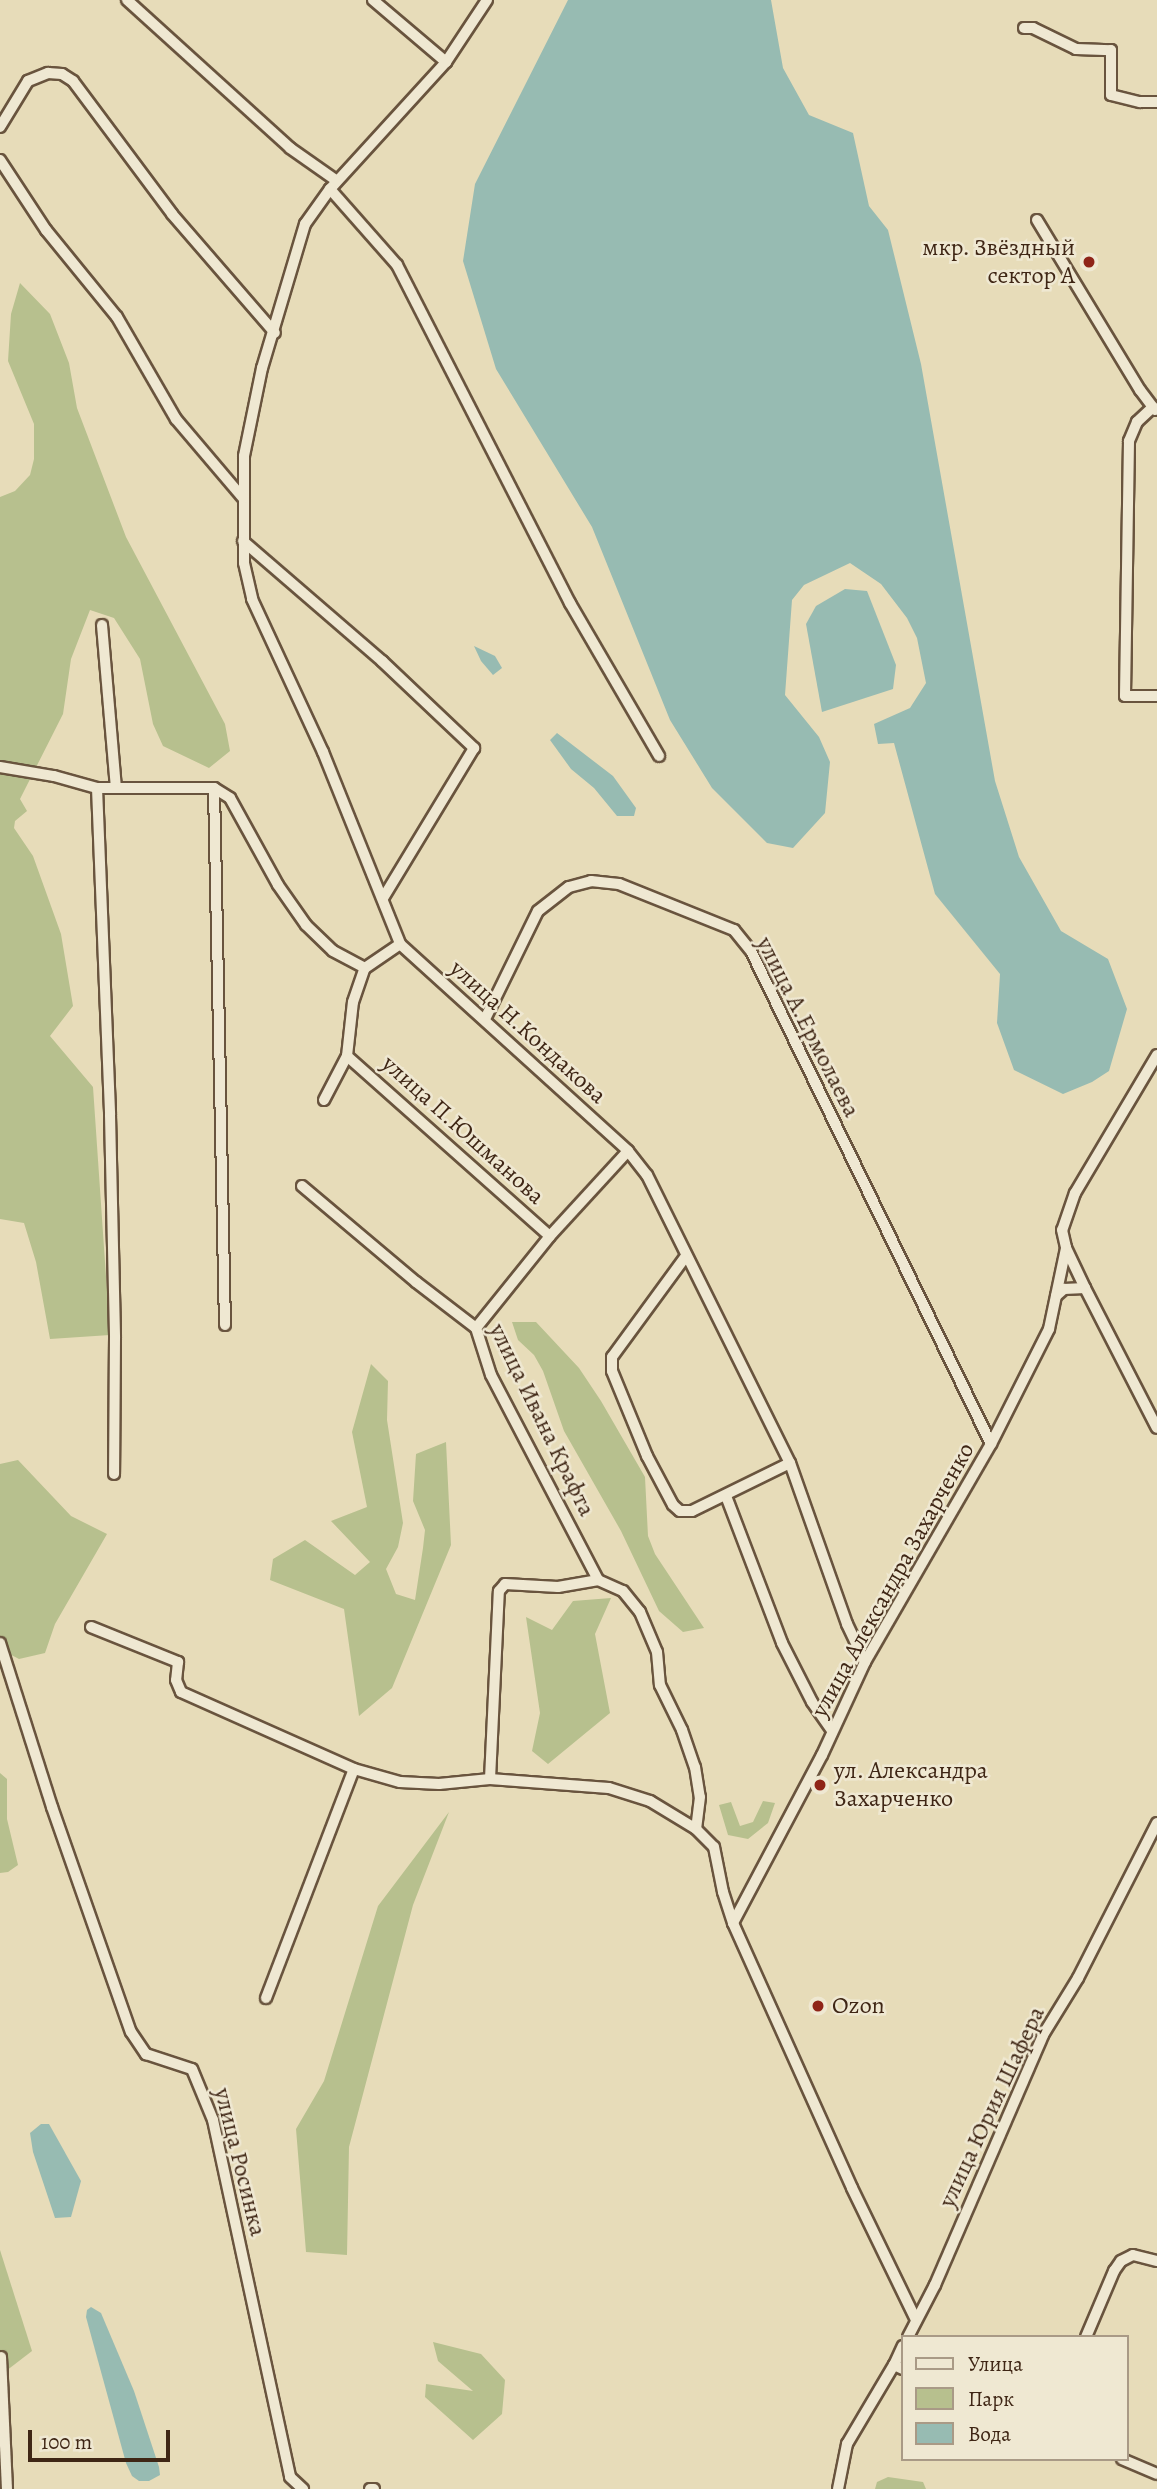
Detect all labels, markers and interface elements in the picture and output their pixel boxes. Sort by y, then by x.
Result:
place label: мкр. Звёздный сектор А [922,234,1075,290]
marker: мкр. Звёздный сектор А [1081,254,1097,270]
street label: улица А.Ермолаева [750,932,866,1122]
street label: улица Н.Кондакова [444,954,612,1110]
street label: улица П.Юшманова [376,1049,550,1211]
street label: улица Ивана Крафта [483,1319,601,1521]
street label: улица Александра Захарченко [805,1438,981,1722]
place label: ул. Александра Захарченко [834,1757,988,1813]
marker: ул. Александра Захарченко [812,1777,828,1793]
place label: Ozon [832,1992,885,2020]
marker: Ozon [810,1998,826,2014]
street label: улица Юрия Шафера [933,2002,1051,2212]
street label: улица Росинка [208,2085,272,2239]
legend [902,2335,1129,2461]
text: Улица [968,2350,1023,2378]
text: Парк [968,2385,1014,2413]
scale bar [32,2416,173,2460]
text: Вода [968,2420,1011,2448]
text: 100 m [41,2428,92,2456]

